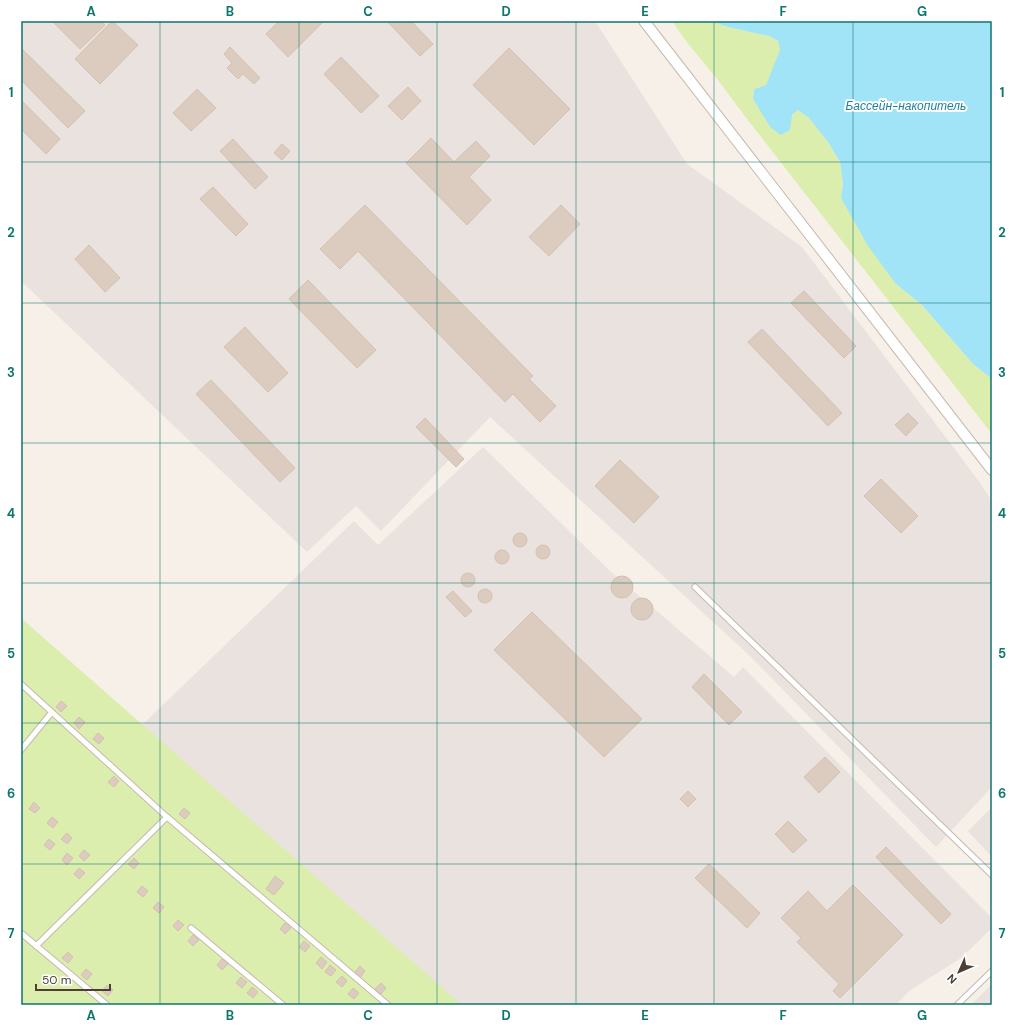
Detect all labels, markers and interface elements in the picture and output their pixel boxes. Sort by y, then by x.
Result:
text: A [86,3,96,20]
text: B [226,3,234,20]
text: C [363,3,373,20]
text: D [501,3,511,20]
text: E [641,3,649,20]
text: F [779,3,787,20]
text: G [917,3,927,20]
text: 1 [9,84,13,101]
text: 1 [1000,84,1004,101]
water label: Бассейн-накопитель [846,98,966,114]
text: 2 [7,224,15,241]
text: 2 [998,224,1006,241]
text: 3 [7,364,15,381]
text: 3 [998,364,1006,381]
text: 4 [7,505,15,522]
text: 4 [998,505,1006,522]
text: 5 [7,645,15,662]
text: 5 [998,645,1006,662]
text: 6 [7,785,15,802]
text: 6 [998,785,1006,802]
text: 7 [8,925,15,942]
text: 7 [999,925,1006,942]
north arrow [939,952,979,992]
scale bar [36,966,110,992]
text: N [944,971,960,987]
text: 50 m [42,972,71,988]
text: A [86,1007,96,1024]
text: B [226,1007,234,1024]
text: C [363,1007,373,1024]
text: D [501,1007,511,1024]
text: E [641,1007,649,1024]
text: F [779,1007,787,1024]
text: G [917,1007,927,1024]

